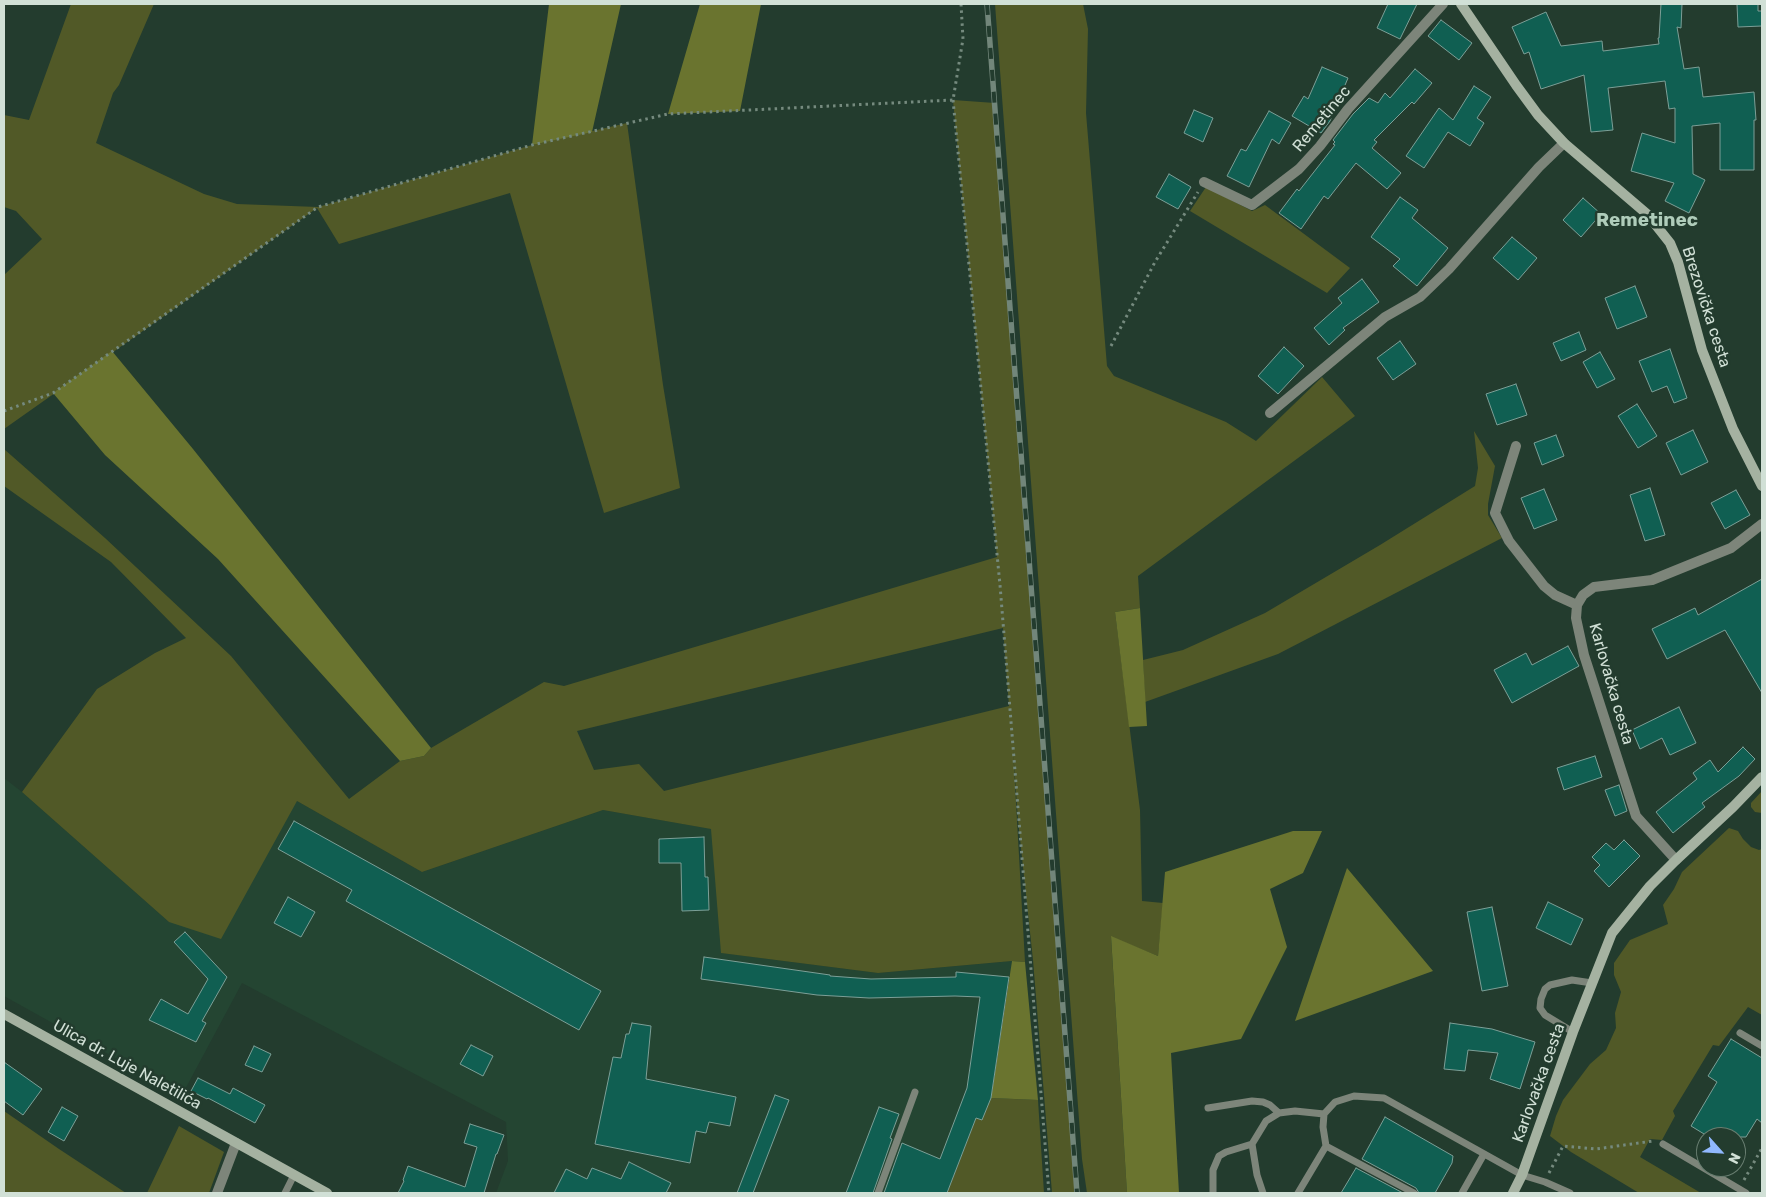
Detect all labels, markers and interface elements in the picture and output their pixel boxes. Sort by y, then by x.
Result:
street label: Remetinec [1289,82,1355,156]
district label: Remetinec [1596,210,1698,232]
street label: Brezovička cesta [1677,244,1735,370]
street label: Karlovačka cesta [1585,621,1637,747]
street label: Ulica dr. Luje Naletilića [49,1016,205,1114]
street label: Karlovačka cesta [1509,1021,1569,1145]
north arrow [1696,1127,1746,1177]
text: N [1724,1150,1744,1167]

